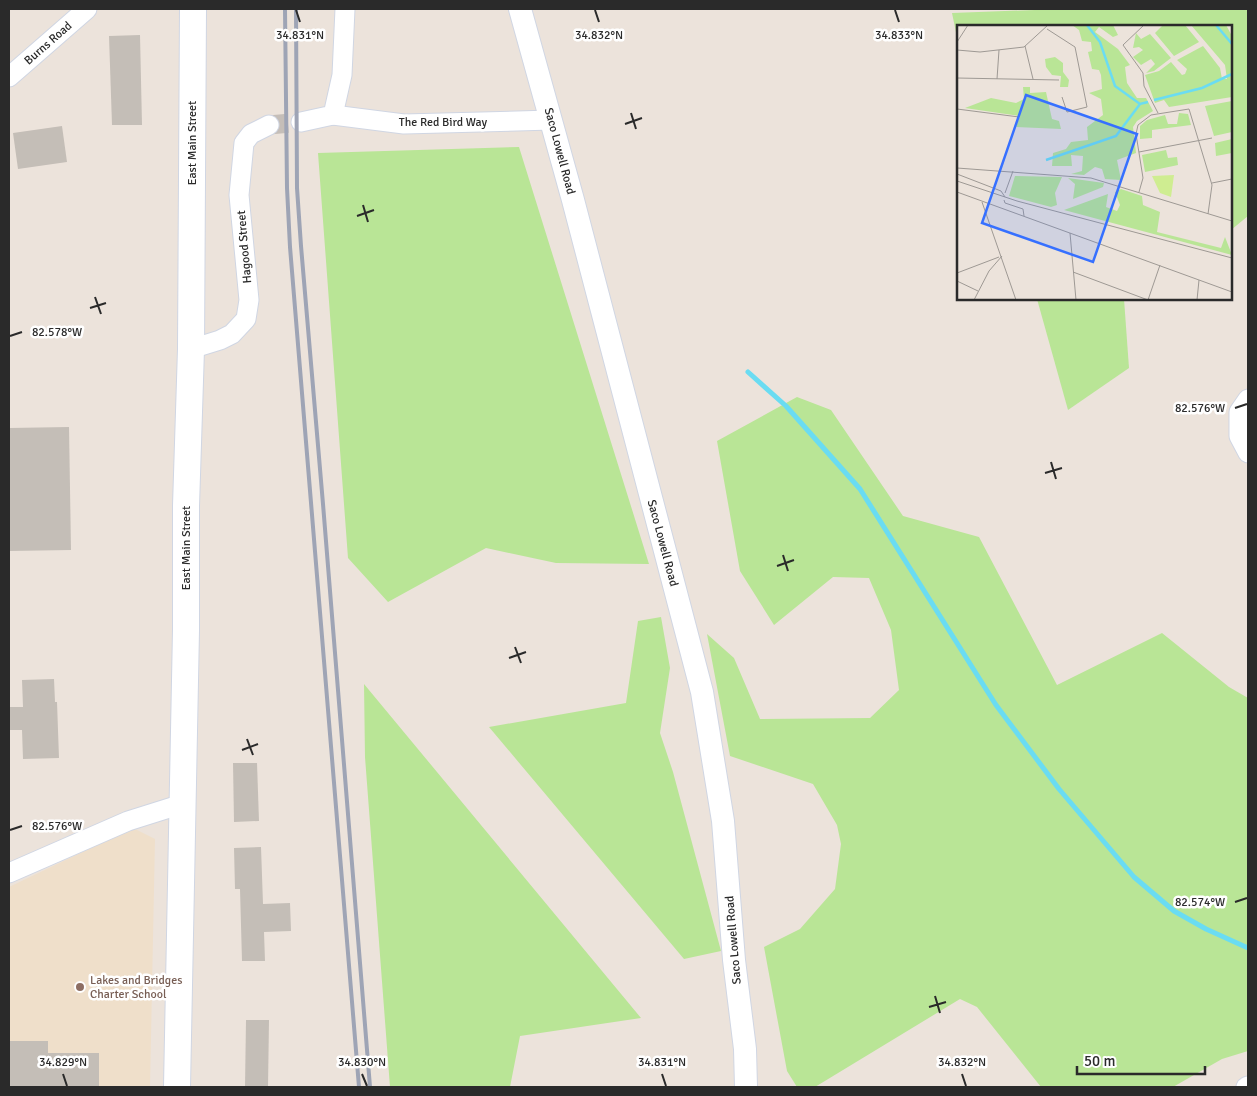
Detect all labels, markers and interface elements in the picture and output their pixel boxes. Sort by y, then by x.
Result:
street label: Burns Road [21,19,75,68]
inset map [957,25,1232,300]
text: 34.831°N [276,28,324,43]
text: 34.832°N [575,28,623,43]
text: 34.833°N [875,28,923,43]
street label: East Main Street [185,101,200,185]
street label: Saco Lowell Road [541,106,578,196]
street label: The Red Bird Way [399,115,488,130]
street label: Hagood Street [234,210,255,284]
text: 82.578°W [32,325,82,340]
text: 82.576°W [1175,401,1225,416]
street label: Saco Lowell Road [644,498,681,588]
street label: East Main Street [179,506,194,590]
text: 82.576°W [32,819,82,834]
street label: Saco Lowell Road [722,895,745,985]
text: 82.574°W [1175,895,1225,910]
place label: Lakes and Bridges Charter School [90,973,182,1002]
marker: Lakes and Bridges Charter School [74,981,86,993]
scale bar [1077,1044,1204,1076]
text: 50 m [1084,1052,1115,1070]
text: 34.829°N [39,1055,87,1070]
text: 34.830°N [338,1055,386,1070]
text: 34.831°N [638,1055,686,1070]
text: 34.832°N [938,1055,986,1070]

